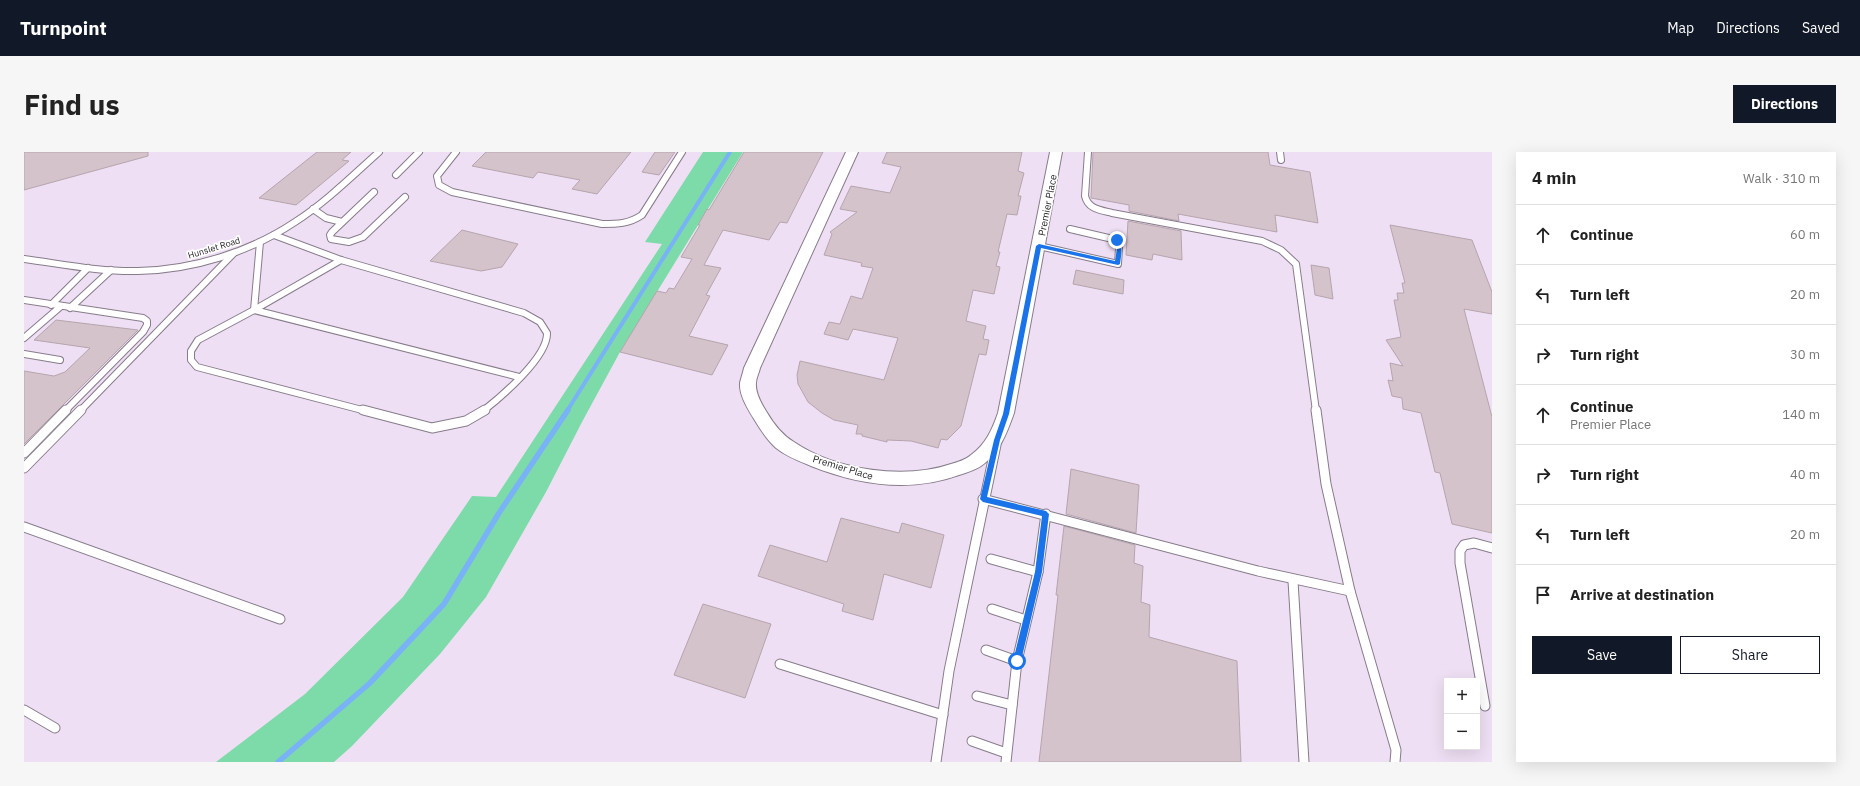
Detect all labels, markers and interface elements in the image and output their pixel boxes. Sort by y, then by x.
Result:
text: Turnpoint [20,16,107,40]
text: Map [1667,19,1694,37]
text: Directions [1716,19,1780,37]
text: Saved [1802,19,1840,37]
button: Directions [1733,85,1836,123]
text: Find us [24,86,120,123]
text: 4 min [1532,167,1576,189]
text: Walk · 310 m [1743,170,1820,187]
street label: Premier Place [1035,173,1060,237]
icon: ahead [1532,224,1554,246]
text: Continue [1570,225,1634,244]
text: 60 m [1790,226,1820,243]
route end [1108,231,1126,249]
street label: Hunslet Road [186,234,241,261]
icon: left [1532,284,1554,306]
text: Turn left [1570,285,1630,304]
text: 20 m [1790,286,1820,303]
icon: right [1532,344,1554,366]
text: Turn right [1570,345,1639,364]
text: 30 m [1790,346,1820,363]
text: Continue [1570,397,1634,416]
icon: ahead [1532,404,1554,426]
text: 140 m [1782,406,1820,423]
text: Premier Place [1570,416,1651,433]
street label: Premier Place [811,452,875,483]
icon: right [1532,464,1554,486]
text: Turn right [1570,465,1639,484]
text: 40 m [1790,466,1820,483]
icon: left [1532,524,1554,546]
text: Turn left [1570,525,1630,544]
text: 20 m [1790,526,1820,543]
icon: arrive [1532,584,1554,606]
text: Arrive at destination [1570,585,1714,604]
button: Save [1532,636,1672,674]
button: Share [1680,636,1820,674]
route start [1008,652,1026,670]
map controls [1444,678,1480,750]
button: + [1444,678,1480,714]
button: − [1444,714,1480,750]

